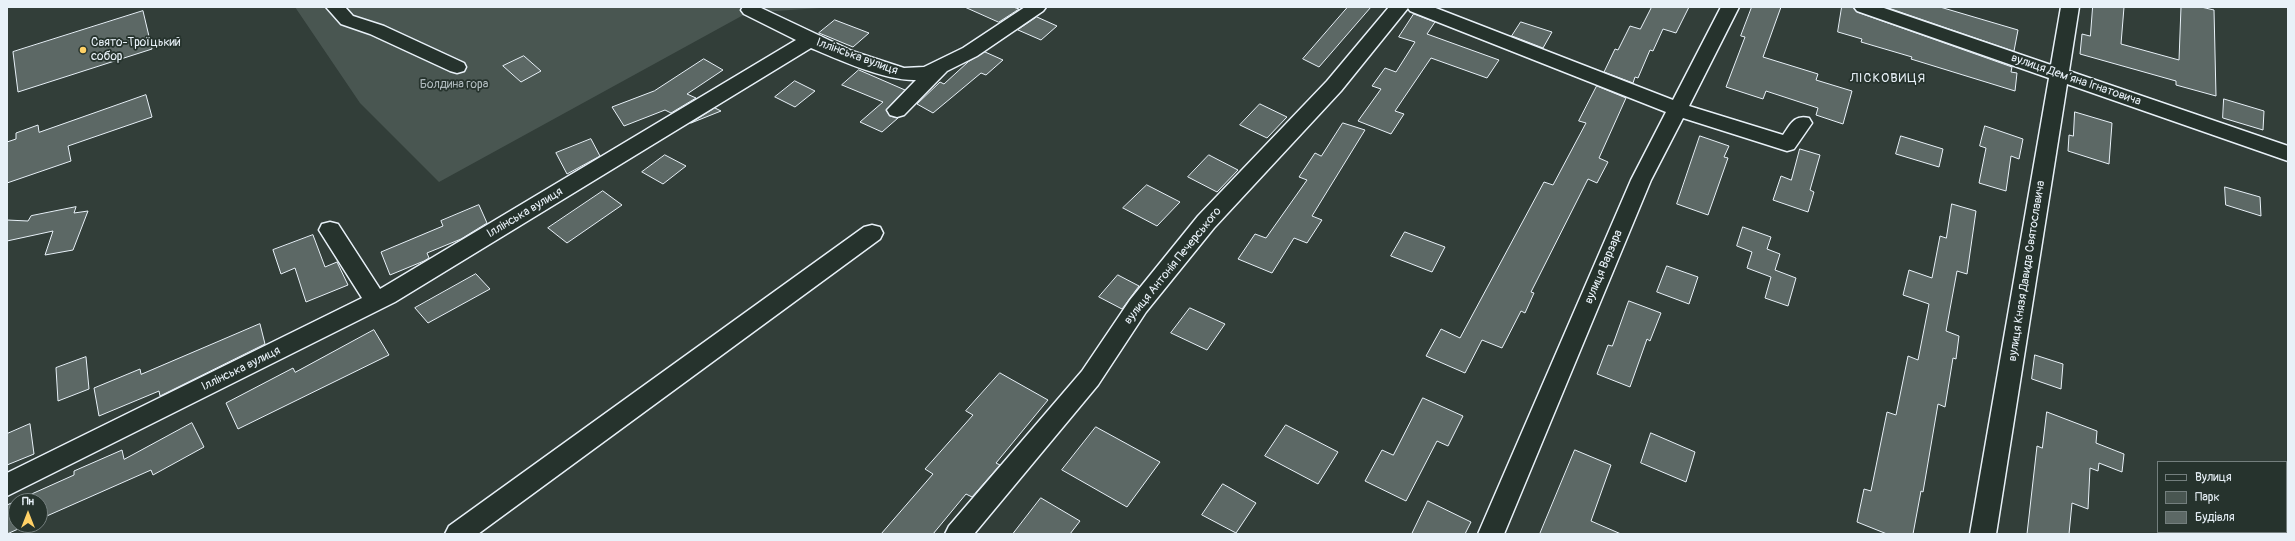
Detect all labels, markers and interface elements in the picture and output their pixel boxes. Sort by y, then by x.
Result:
place label: Свято-Троїцький собор [91,36,181,64]
street label: Іллінська вулиця [814,36,900,78]
marker: Свято-Троїцький собор [78,45,88,55]
street label: вулиця Демʼяна Ігнатовича [2009,51,2143,109]
district label: ЛІСКОВИЦЯ [1850,71,1926,87]
park label: Болдина гора [420,78,488,92]
street label: вулиця Князя Давида Святославича [2006,180,2048,362]
street label: Іллінська вулиця [484,185,566,241]
street label: вулиця Антонія Печерського [1121,205,1225,327]
street label: вулиця Варзара [1582,228,1626,306]
street label: Іллінська вулиця [199,344,283,394]
legend [2157,461,2287,533]
text: Вулиця [2195,470,2232,485]
text: Парк [2195,490,2220,505]
north arrow [8,493,48,533]
text: Пн [22,495,34,508]
text: Будівля [2195,510,2235,525]

